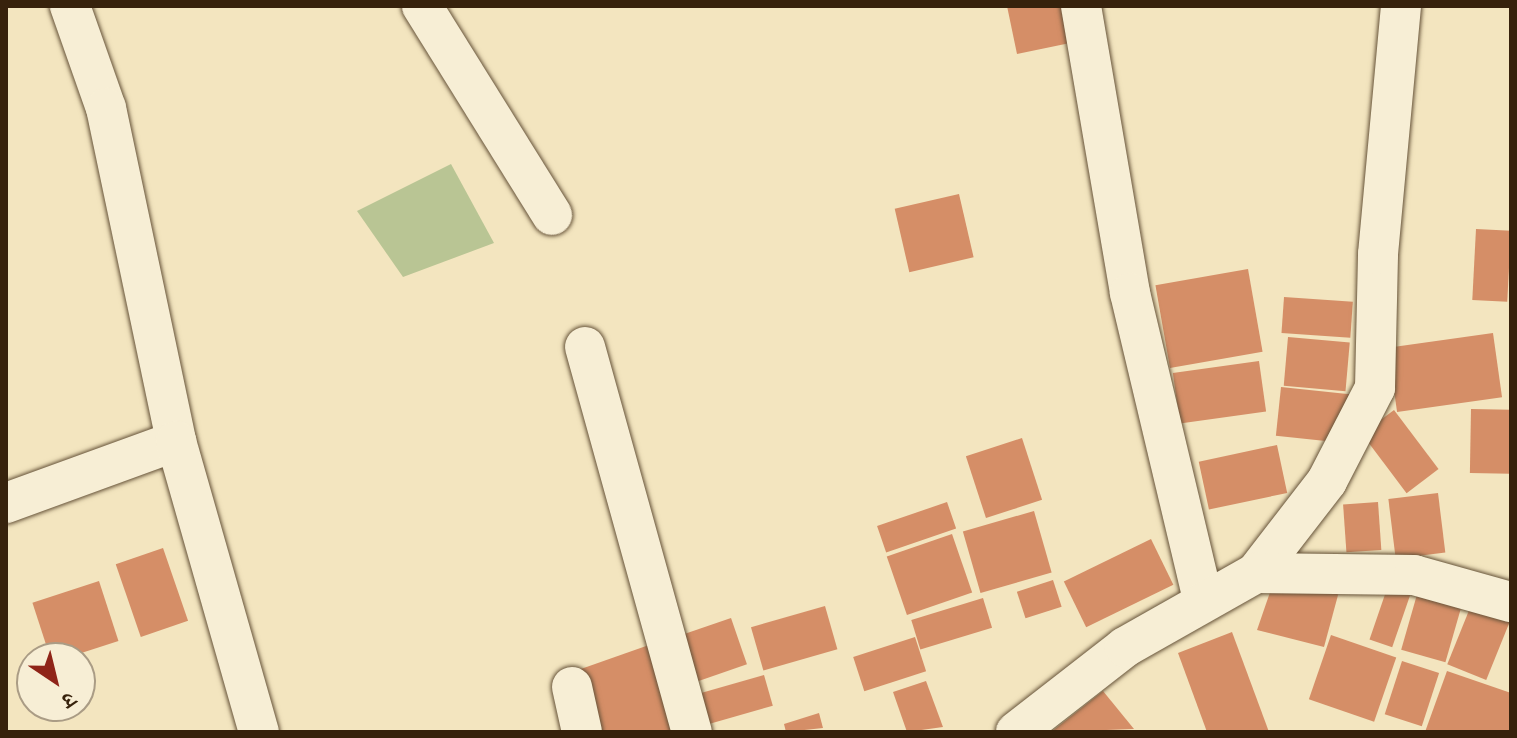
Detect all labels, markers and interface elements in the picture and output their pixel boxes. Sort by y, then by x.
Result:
north arrow [16,642,96,722]
text: उ [55,685,82,716]

